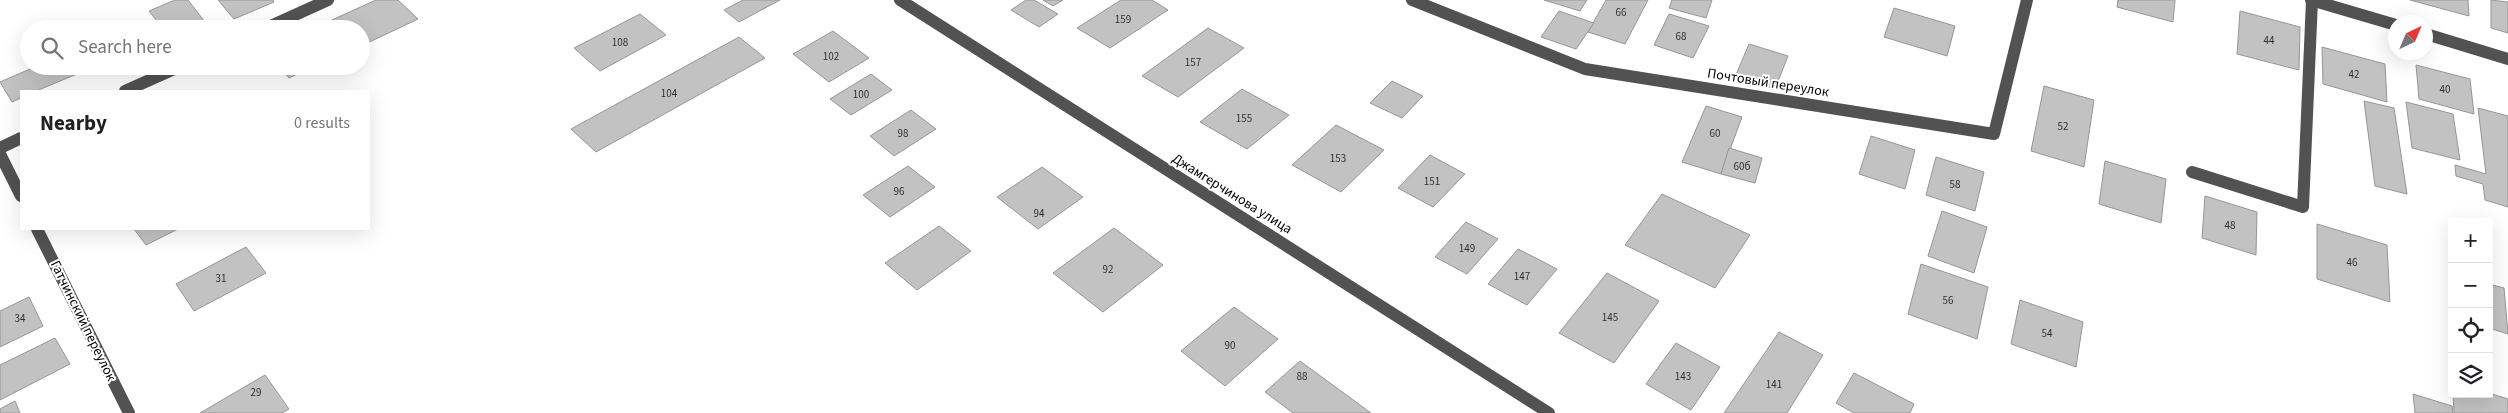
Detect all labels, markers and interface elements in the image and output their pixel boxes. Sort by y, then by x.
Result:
house number: 66 [1616,5,1627,20]
house number: 159 [1115,12,1131,27]
north arrow [2388,15,2433,60]
search box [20,20,370,75]
house number: 68 [1676,29,1687,44]
house number: 44 [2264,33,2275,48]
icon: search [38,34,66,62]
text: Search here [78,34,172,61]
house number: 108 [612,35,629,50]
house number: 102 [823,49,839,64]
house number: 157 [1185,55,1201,70]
street label: Почтовый переулок [1706,64,1830,102]
house number: 42 [2349,67,2359,82]
house number: 40 [2440,82,2450,97]
house number: 104 [661,86,678,101]
house number: 100 [853,87,869,102]
text: Nearby [40,108,107,138]
house number: 155 [1236,111,1252,126]
text: 0 results [294,112,350,134]
house number: 52 [2058,119,2068,134]
house number: 98 [898,126,909,141]
house number: 60 [1710,126,1720,141]
street label: Джамгерчинова улица [1168,149,1296,239]
house number: 153 [1330,151,1346,166]
house number: 60б [1734,159,1750,174]
house number: 151 [1424,174,1440,189]
house number: 58 [1950,177,1961,192]
house number: 96 [894,184,905,199]
house number: 94 [1034,206,1045,221]
house number: 48 [2225,218,2236,233]
map controls [2448,218,2493,398]
button: + [2448,218,2493,263]
house number: 149 [1459,241,1475,256]
house number: 46 [2347,255,2358,270]
street label: Гатчинский переулок [45,257,121,385]
house number: 92 [1103,262,1113,277]
button: − [2448,263,2493,308]
house number: 147 [1514,269,1530,284]
house number: 31 [216,271,226,286]
house number: 56 [1943,293,1954,308]
button: locate [2448,308,2493,353]
house number: 145 [1602,310,1618,325]
house number: 34 [15,311,26,326]
house number: 54 [2042,326,2053,341]
house number: 90 [1225,338,1235,353]
button: layers [2448,353,2493,398]
house number: 88 [1297,369,1308,384]
house number: 143 [1675,369,1691,384]
house number: 141 [1766,377,1782,392]
house number: 29 [251,385,261,400]

